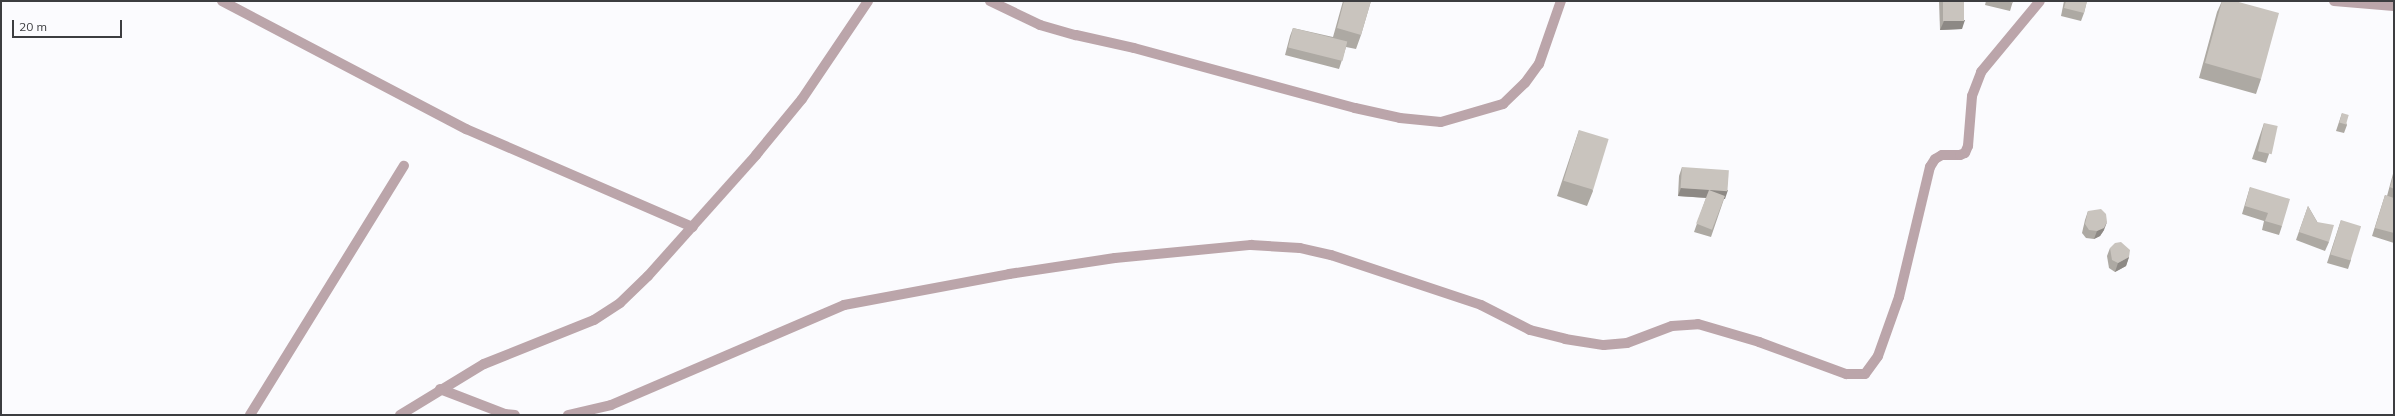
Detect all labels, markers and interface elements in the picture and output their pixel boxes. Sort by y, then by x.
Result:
scale bar [14,12,124,38]
text: 20 m [19,19,47,34]

